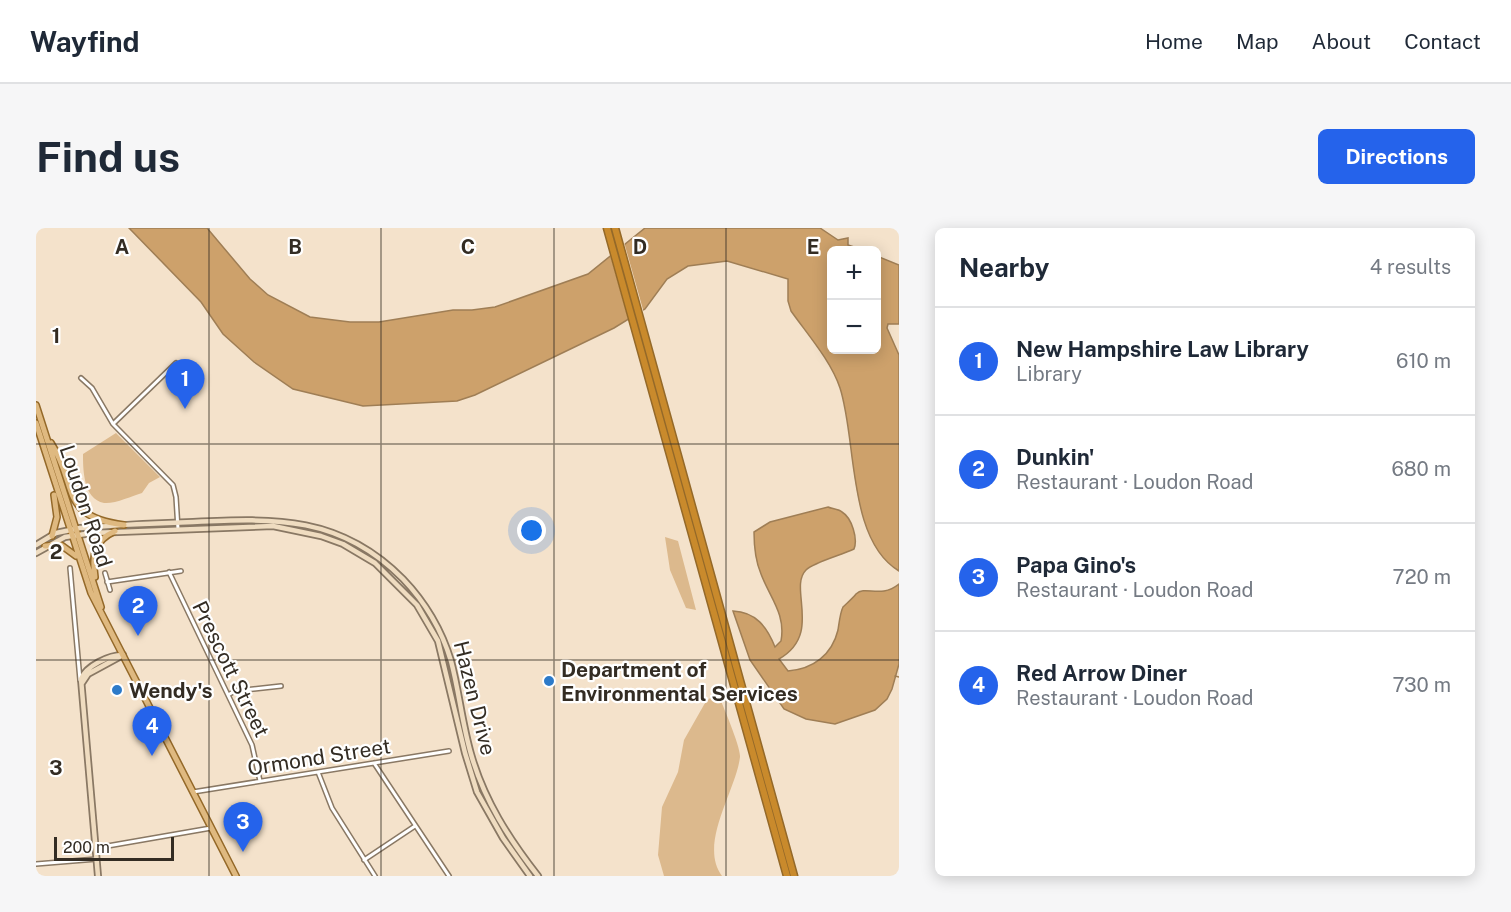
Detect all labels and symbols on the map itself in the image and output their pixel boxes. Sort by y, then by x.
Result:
text: A [115,235,129,259]
text: B [288,235,302,259]
text: C [461,235,475,259]
text: D [633,235,647,259]
text: E [807,235,819,259]
text: 1 [52,324,60,348]
pin: 1 [166,360,204,409]
street label: Loudon Road [54,442,118,570]
your location [517,516,546,545]
text: 2 [50,540,62,564]
pin: 2 [118,586,158,636]
street label: Prescott Street [187,597,275,741]
street label: Hazen Drive [449,638,501,758]
place label: Department of Environmental Services [561,657,798,706]
marker: Department of Environmental Services [542,674,556,688]
place label: Wendy's [129,678,213,703]
marker: Wendy's [110,683,124,697]
pin: 4 [132,706,172,756]
street label: Ormond Street [246,733,392,781]
text: 3 [49,756,63,780]
pin: 3 [224,802,262,852]
scale bar [54,834,174,862]

